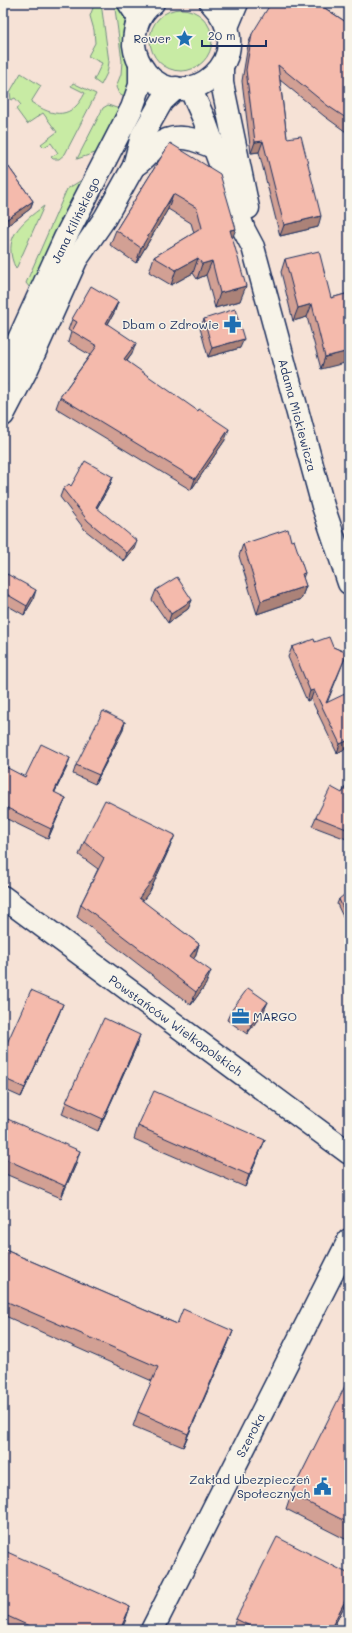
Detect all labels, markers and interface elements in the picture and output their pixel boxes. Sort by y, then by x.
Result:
scale bar [202,22,266,48]
text: 20 m [208,27,236,43]
place icon: Rower [174,28,194,48]
place label: Rower [133,30,171,46]
street label: Jana Kilińskiego [47,174,103,266]
pharmacy icon: Dbam o Zdrowie [222,314,242,334]
place label: Dbam o Zdrowie [122,316,219,332]
street label: Adama Mickiewicza [275,357,321,473]
street label: Powstańców Wielkopolskich [106,971,246,1079]
office icon: MARGO [230,1006,250,1026]
place label: MARGO [253,1008,297,1024]
street label: Szeroka [232,1410,268,1460]
place label: Zakład Ubezpieczeń Społecznych [189,1471,310,1501]
public building icon: Zakład Ubezpieczeń Społecznych [313,1476,333,1496]

